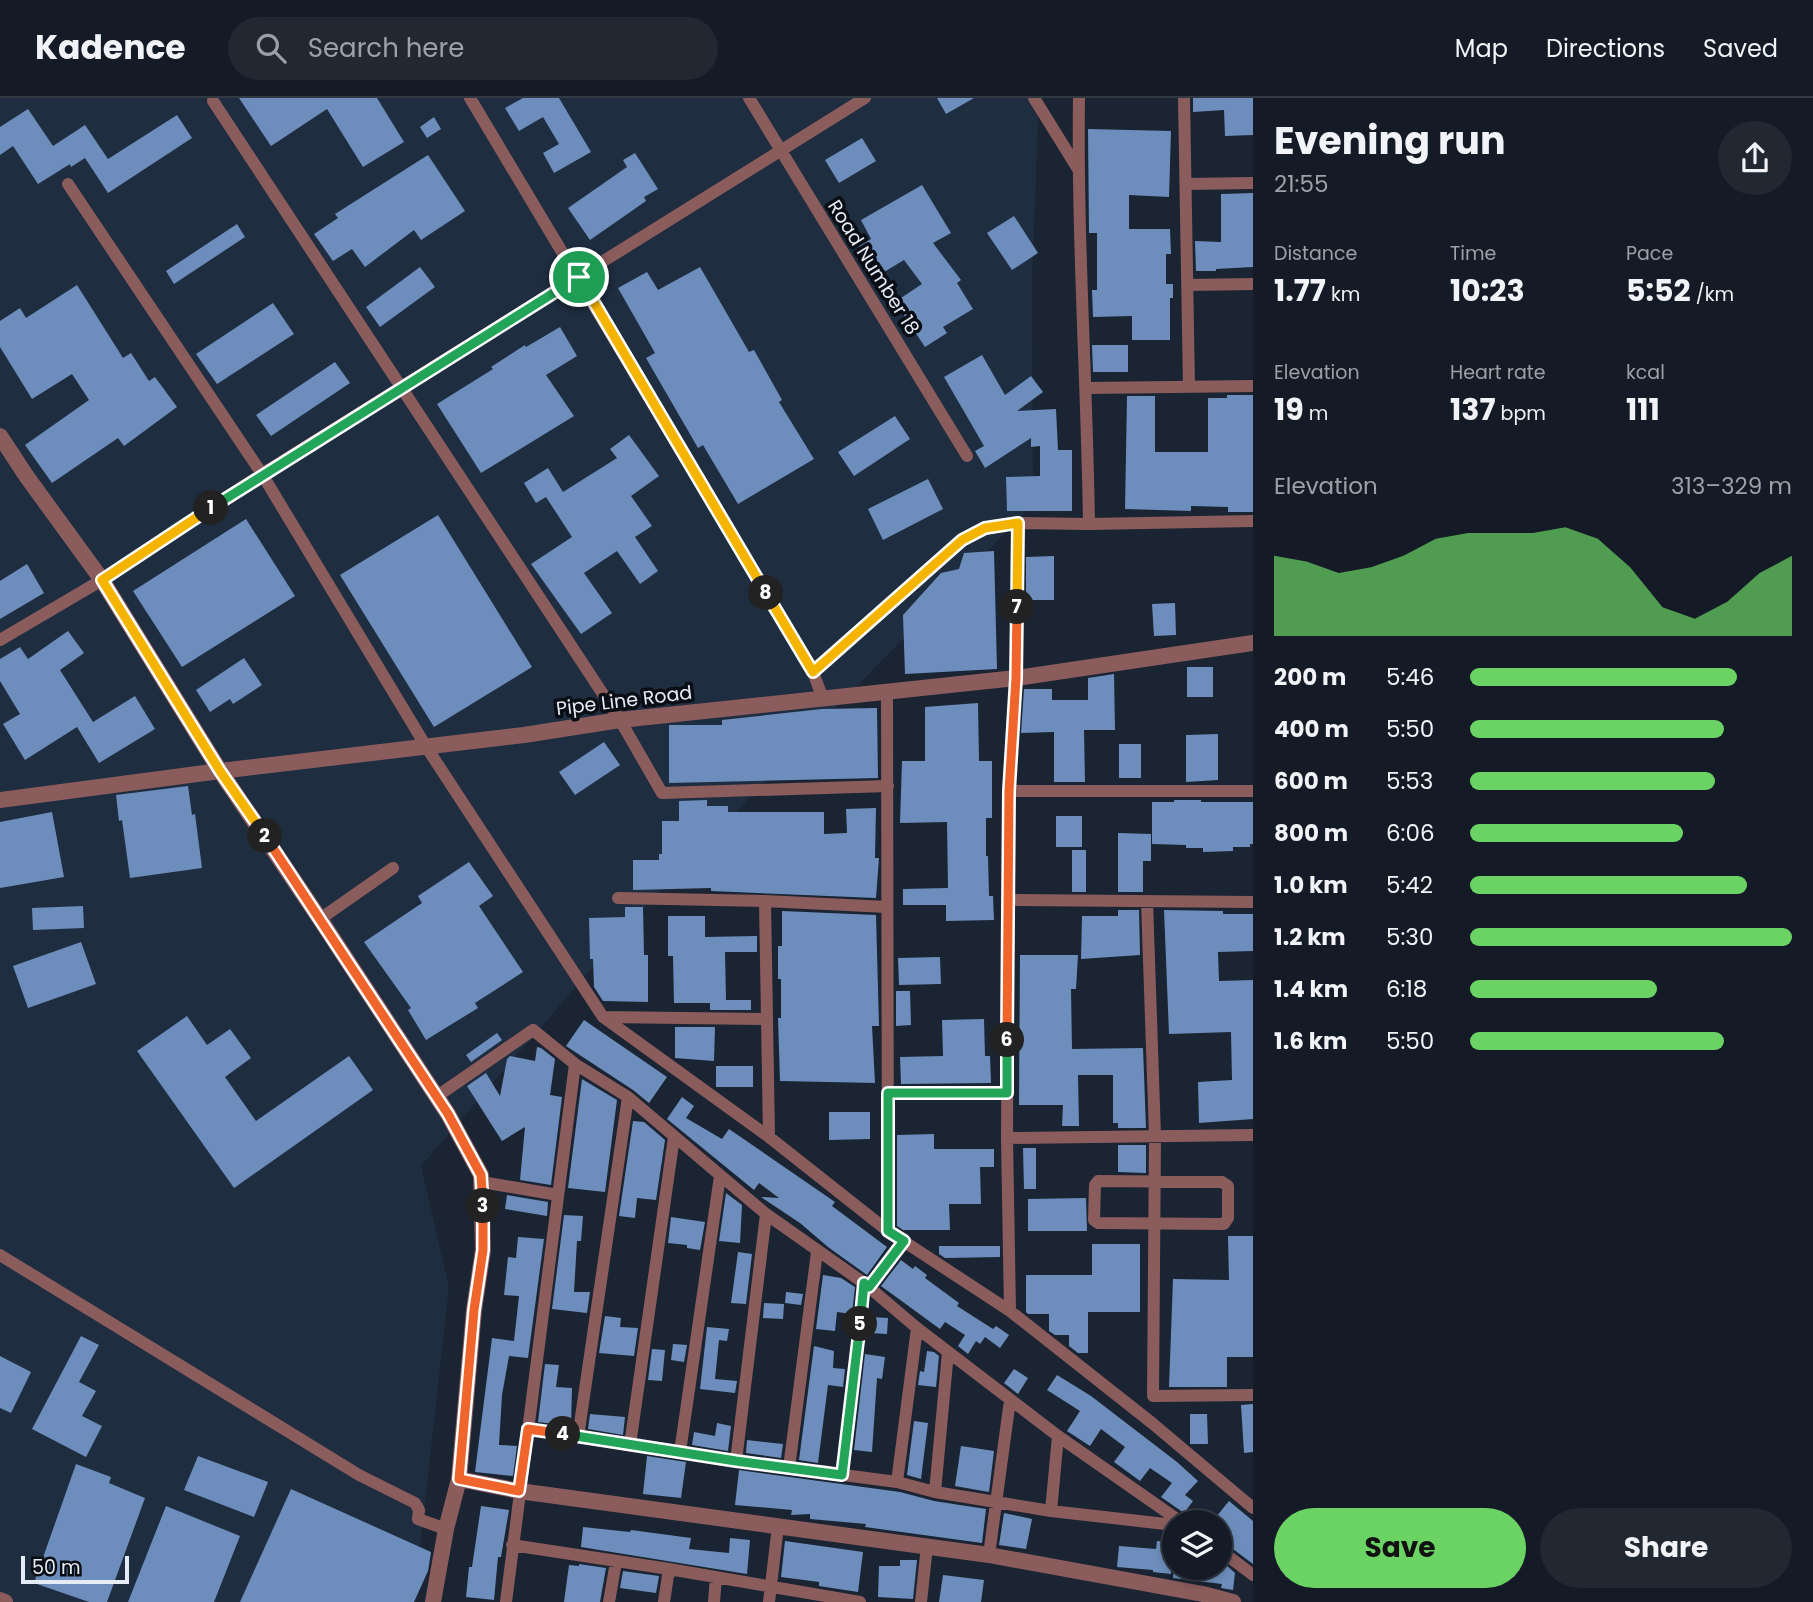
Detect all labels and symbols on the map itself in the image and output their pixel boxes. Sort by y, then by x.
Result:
street label: Road Number 18 [821,195,926,340]
pin [549,247,609,307]
pin: 1 [194,490,228,526]
pin: 8 [748,575,784,610]
pin: 7 [1000,589,1034,624]
street label: Pipe Line Road [555,679,694,722]
pin: 2 [247,818,282,854]
pin: 6 [990,1023,1024,1058]
pin: 3 [466,1188,500,1224]
pin: 5 [842,1306,878,1342]
pin: 4 [546,1416,580,1452]
scale bar [21,1553,130,1585]

